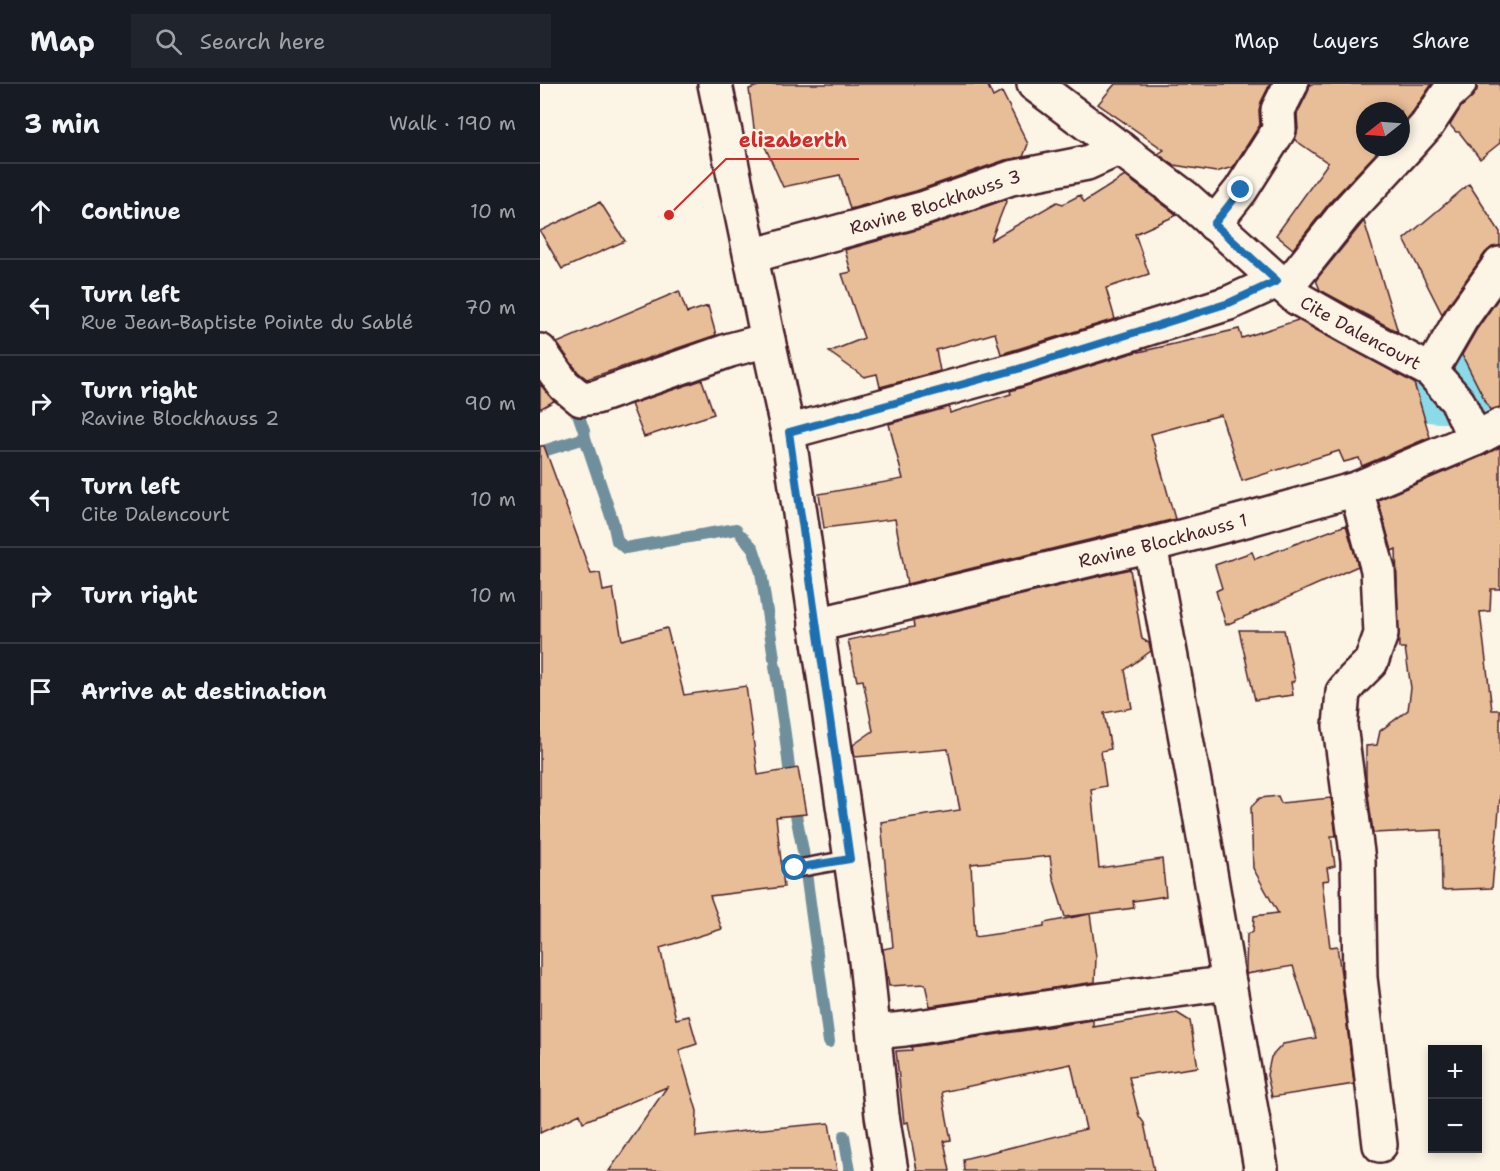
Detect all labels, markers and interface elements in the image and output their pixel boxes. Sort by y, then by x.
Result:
search box [131,14,551,68]
text: Map [30,22,95,60]
icon: search [152,25,185,58]
text: Search here [200,27,325,56]
text: Map [1234,27,1279,55]
text: Layers [1312,27,1379,55]
text: Share [1412,27,1470,55]
north arrow [1356,102,1410,156]
text: 3 min [24,106,100,141]
text: Walk · 190 m [389,110,516,136]
callout: elizaberth [726,121,859,159]
text: elizaberth [739,127,847,153]
street label: Ravine Blockhauss 3 [847,164,1023,240]
route end [1227,176,1253,202]
icon: ahead [24,195,57,228]
text: Continue [81,197,181,226]
text: 10 m [470,198,516,224]
text: Turn left [81,280,180,309]
street label: Cite Dalencourt [1296,290,1425,376]
icon: left [24,291,57,324]
text: 70 m [464,294,516,320]
text: Rue Jean-Baptiste Pointe du Sablé [81,309,413,335]
text: Turn right [81,376,198,405]
icon: right [24,387,57,420]
text: 90 m [464,390,516,416]
text: Ravine Blockhauss 2 [81,405,279,431]
text: Turn left [81,472,180,501]
icon: left [24,483,57,516]
text: 10 m [470,486,516,512]
text: Cite Dalencourt [81,501,230,527]
street label: Ravine Blockhauss 1 [1076,508,1250,574]
icon: right [24,579,57,612]
text: Turn right [81,581,198,610]
text: 10 m [470,582,516,608]
icon: arrive [24,675,57,708]
text: Arrive at destination [81,677,327,706]
route start [781,854,807,880]
map controls [1428,1045,1482,1153]
button: + [1428,1045,1482,1099]
button: − [1428,1099,1482,1153]

